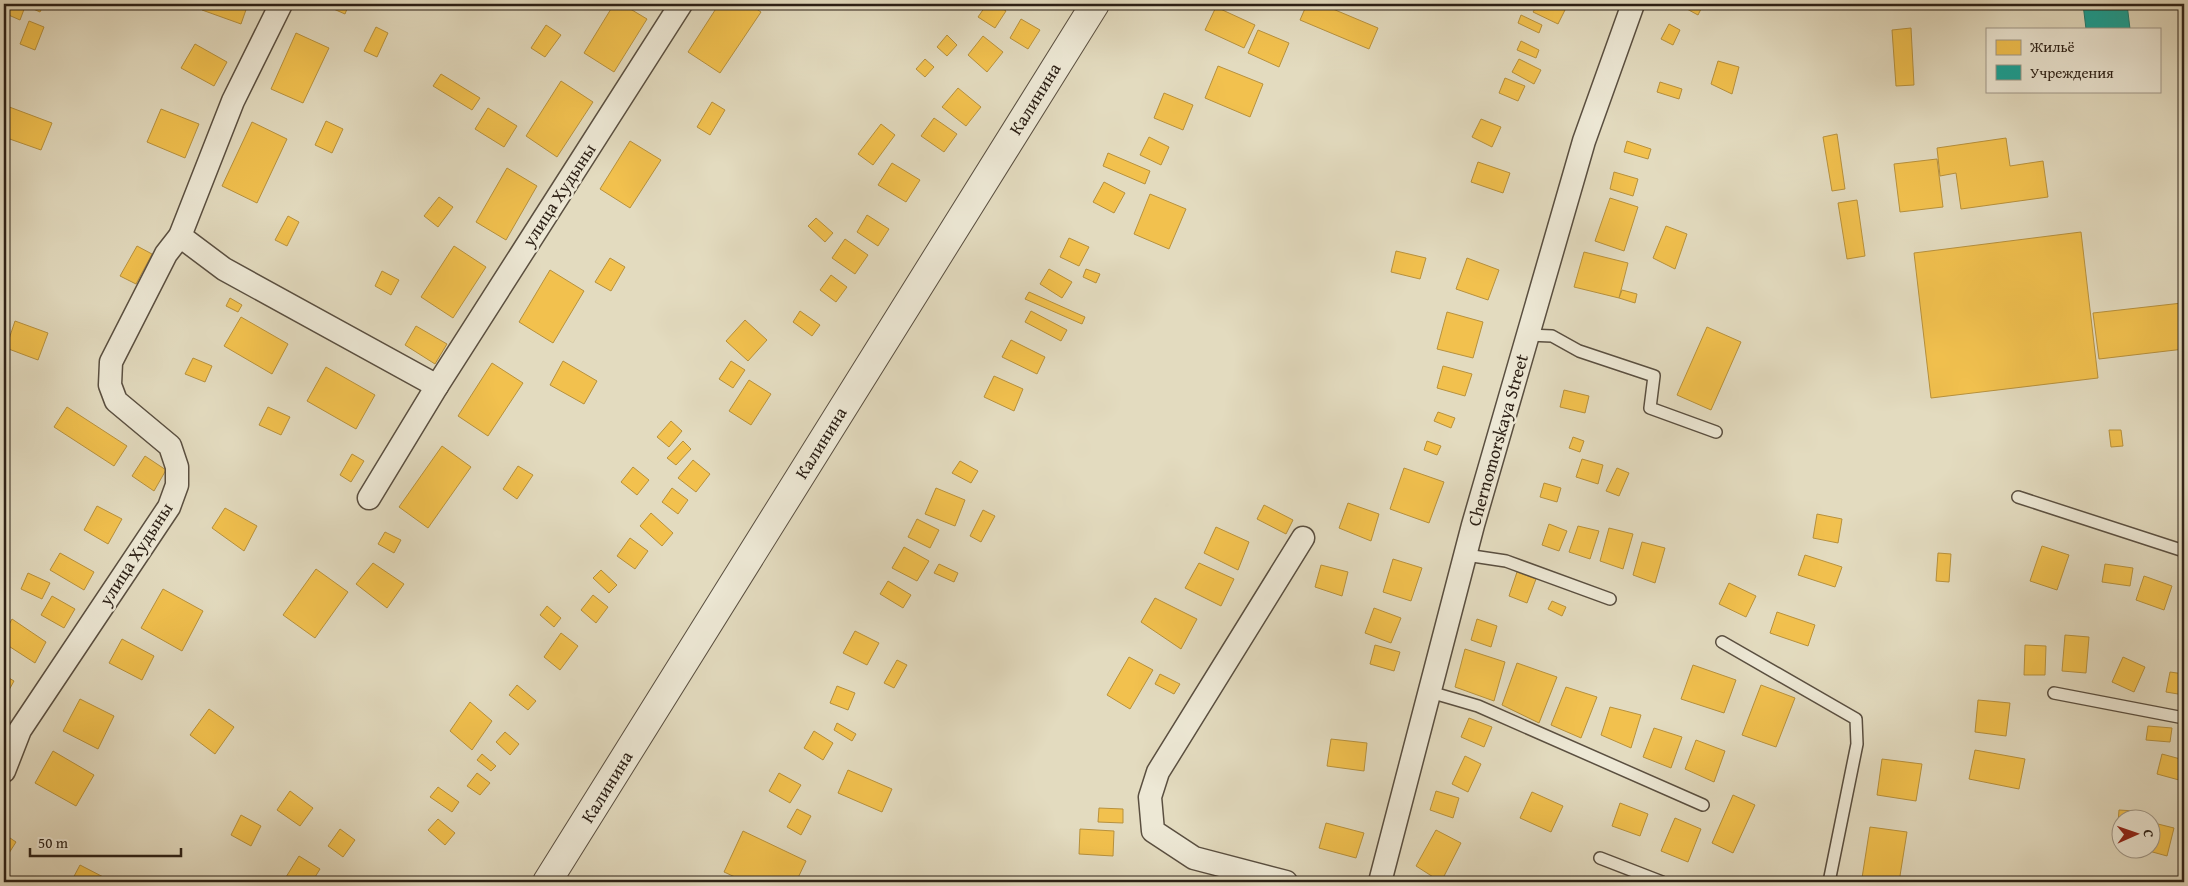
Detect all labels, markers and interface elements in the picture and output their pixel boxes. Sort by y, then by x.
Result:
legend [1986,28,2160,92]
text: Жильё [2029,36,2075,57]
street label: Калинина [1002,57,1068,140]
text: Учреждения [2030,62,2114,83]
street label: улица Худыны [514,137,602,253]
street label: Chernomorskaya Street [1460,350,1535,529]
street label: Калинина [788,401,854,484]
street label: улица Худыны [91,496,179,612]
street label: Калинина [574,745,640,828]
north arrow [2110,808,2160,858]
scale bar [30,826,181,858]
text: С [2139,829,2159,838]
text: 50 m [38,832,69,853]

